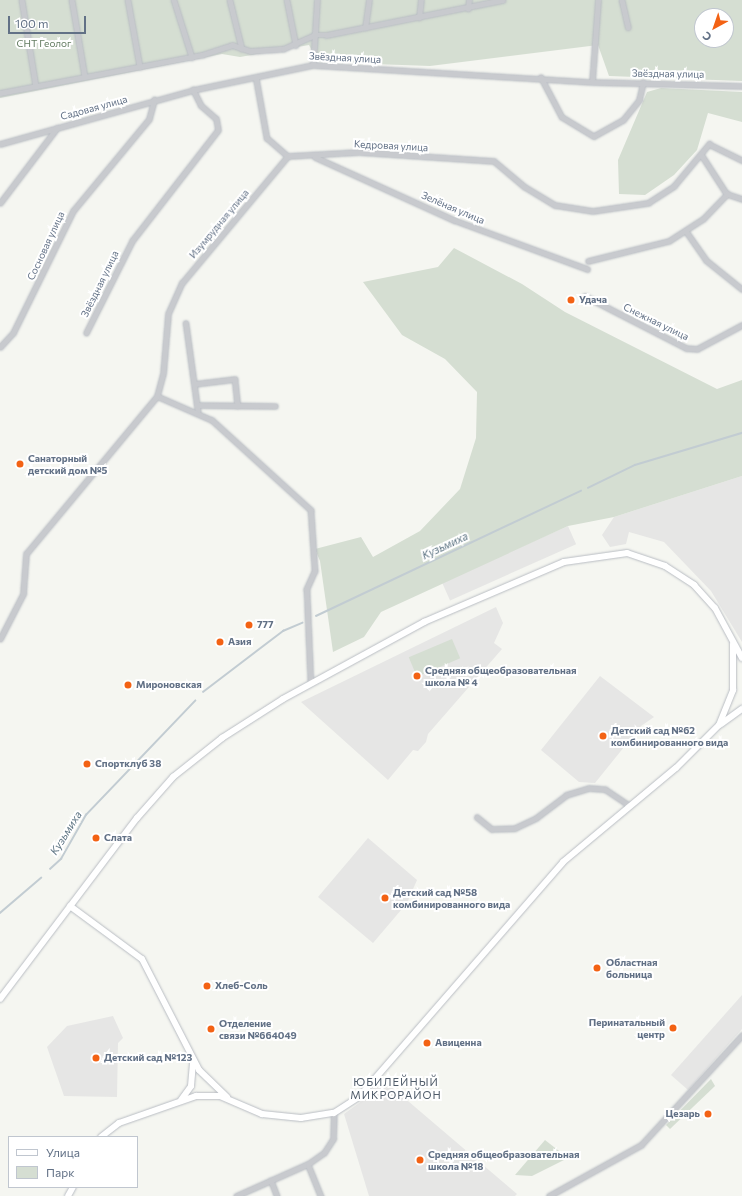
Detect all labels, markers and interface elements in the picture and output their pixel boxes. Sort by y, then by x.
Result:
scale bar [10,8,88,34]
north arrow [694,8,734,48]
text: 100 m [15,16,49,30]
text: С [700,29,714,44]
park label: СНТ Геолог [17,38,71,50]
street label: Звёздная улица [309,50,381,66]
street label: Звёздная улица [632,67,704,81]
street label: Садовая улица [59,93,129,123]
street label: Кедровая улица [354,138,428,154]
street label: Изумрудная улица [187,187,251,261]
street label: Зелёная улица [420,189,486,227]
street label: Сосновая улица [25,210,67,282]
street label: Звёздная улица [79,249,121,319]
place label: Удача [579,294,607,306]
marker: Удача [566,295,576,305]
street label: Снежная улица [621,301,691,343]
place label: Санаторный детский дом №5 [28,452,107,476]
marker: Санаторный детский дом №5 [15,459,25,469]
water label: Кузьмиха [420,530,470,562]
place label: 777 [257,619,273,631]
marker: 777 [244,620,254,630]
place label: Азия [228,636,251,648]
marker: Азия [215,637,225,647]
place label: Средняя общеобразовательная школа № 4 [425,664,576,688]
marker: Средняя общеобразовательная школа № 4 [412,671,422,681]
place label: Мироновская [136,679,202,691]
marker: Мироновская [123,680,133,690]
place label: Детский сад №62 комбинированного вида [611,724,728,748]
marker: Детский сад №62 комбинированного вида [598,731,608,741]
place label: Спортклуб 38 [95,758,161,770]
marker: Спортклуб 38 [82,759,92,769]
water label: Кузьмиха [47,809,85,857]
place label: Слата [104,832,132,844]
marker: Слата [91,833,101,843]
place label: Детский сад №58 комбинированного вида [393,886,510,910]
marker: Детский сад №58 комбинированного вида [380,893,390,903]
place label: Областная больница [606,956,657,980]
marker: Областная больница [591,962,603,974]
place label: Хлеб-Соль [215,980,268,992]
marker: Хлеб-Соль [202,981,212,991]
place label: Перинатальный центр [589,1016,665,1040]
place label: Отделение связи №664049 [219,1017,297,1040]
marker: Перинатальный центр [668,1023,678,1033]
marker: Отделение связи №664049 [206,1024,216,1034]
place label: Авиценна [435,1037,482,1049]
marker: Авиценна [422,1038,432,1048]
place label: Детский сад №123 [104,1052,192,1064]
marker: Детский сад №123 [91,1053,101,1063]
district label: ЮБИЛЕЙНЫЙ МИКРОРАЙОН [350,1076,442,1102]
place label: Цезарь [666,1108,700,1120]
marker: Цезарь [703,1109,713,1119]
legend [8,1136,138,1188]
text: Улица [46,1145,80,1159]
place label: Средняя общеобразовательная школа №18 [428,1148,579,1172]
marker: Средняя общеобразовательная школа №18 [415,1155,425,1165]
text: Парк [46,1165,75,1179]

